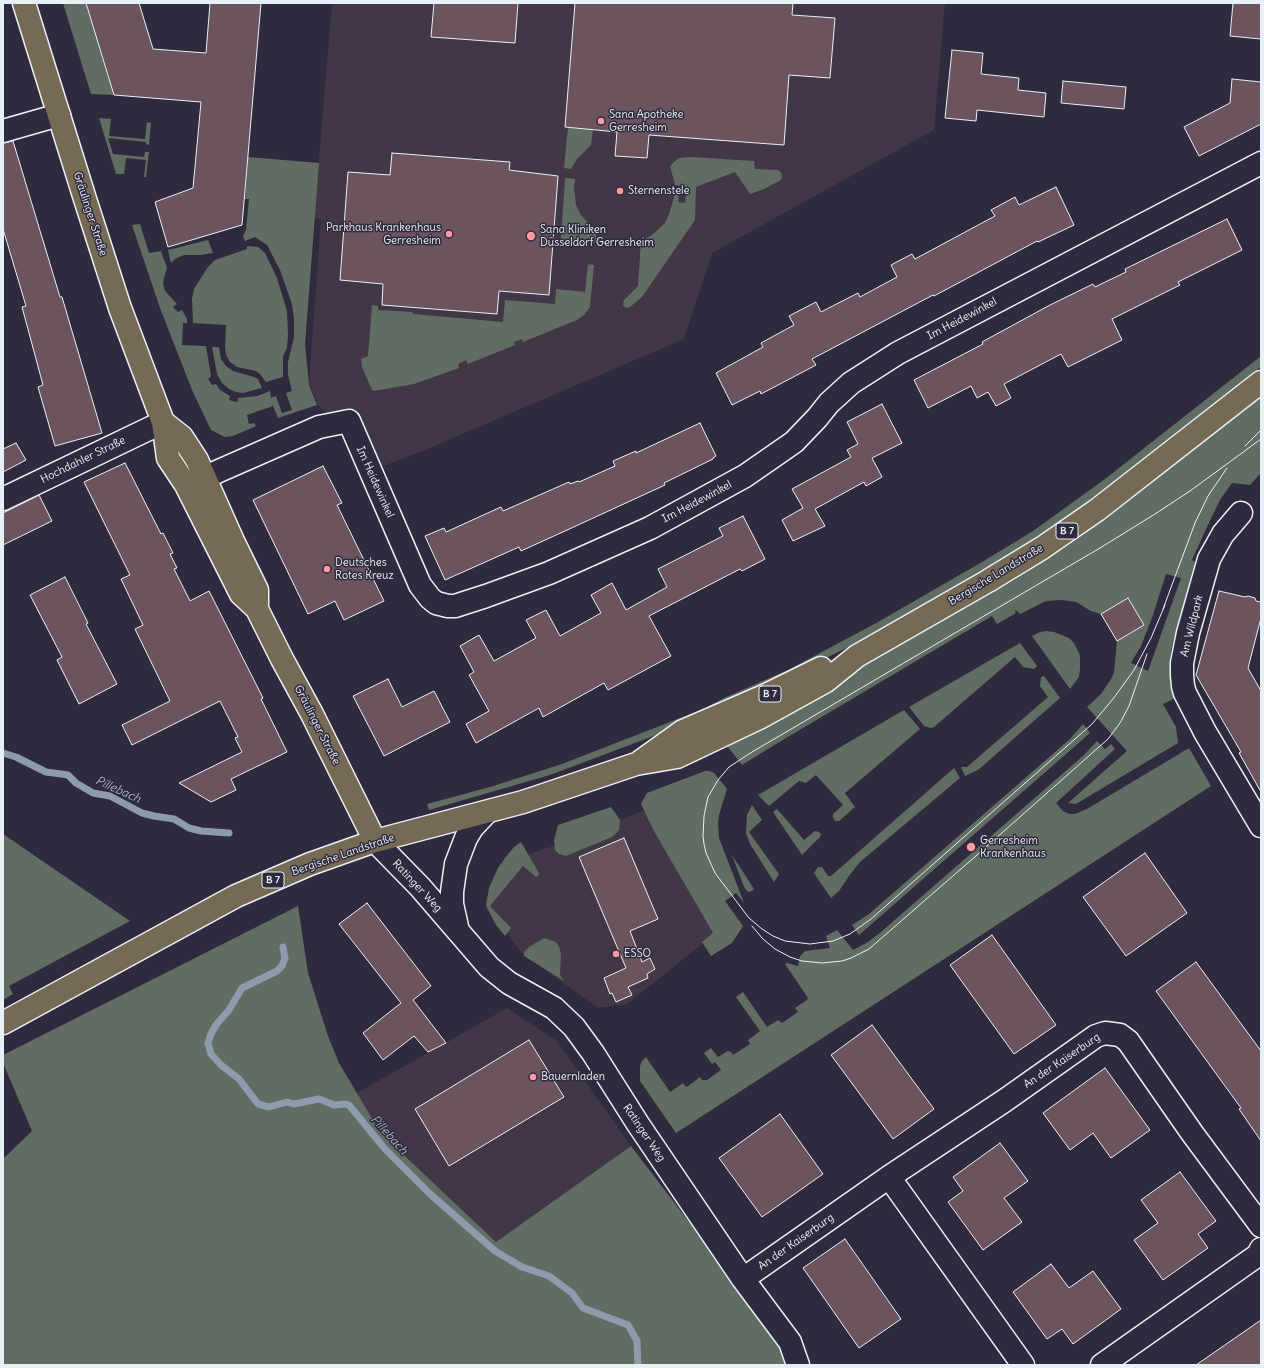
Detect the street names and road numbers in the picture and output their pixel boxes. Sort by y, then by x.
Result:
street label: Gräulinger Straße [70,170,110,258]
street label: Im Heidewinkel [925,295,999,343]
street label: Hochdahler Straße [38,434,128,486]
street label: Im Heidewinkel [353,444,397,520]
street label: Im Heidewinkel [660,478,734,526]
road number: B 7 [1056,523,1078,539]
street label: Bergische Landstraße [946,542,1046,608]
street label: Am Wildpark [1178,594,1206,658]
street label: Gräulinger Straße [291,683,343,767]
road number: B 7 [759,686,781,702]
street label: Bergische Landstraße [290,831,396,879]
street label: Ratinger Weg [389,857,445,915]
road number: B 7 [262,872,284,888]
street label: An der Kaiserburg [1021,1031,1103,1091]
street label: Ratinger Weg [620,1102,668,1164]
street label: An der Kaiserburg [756,1211,836,1273]

